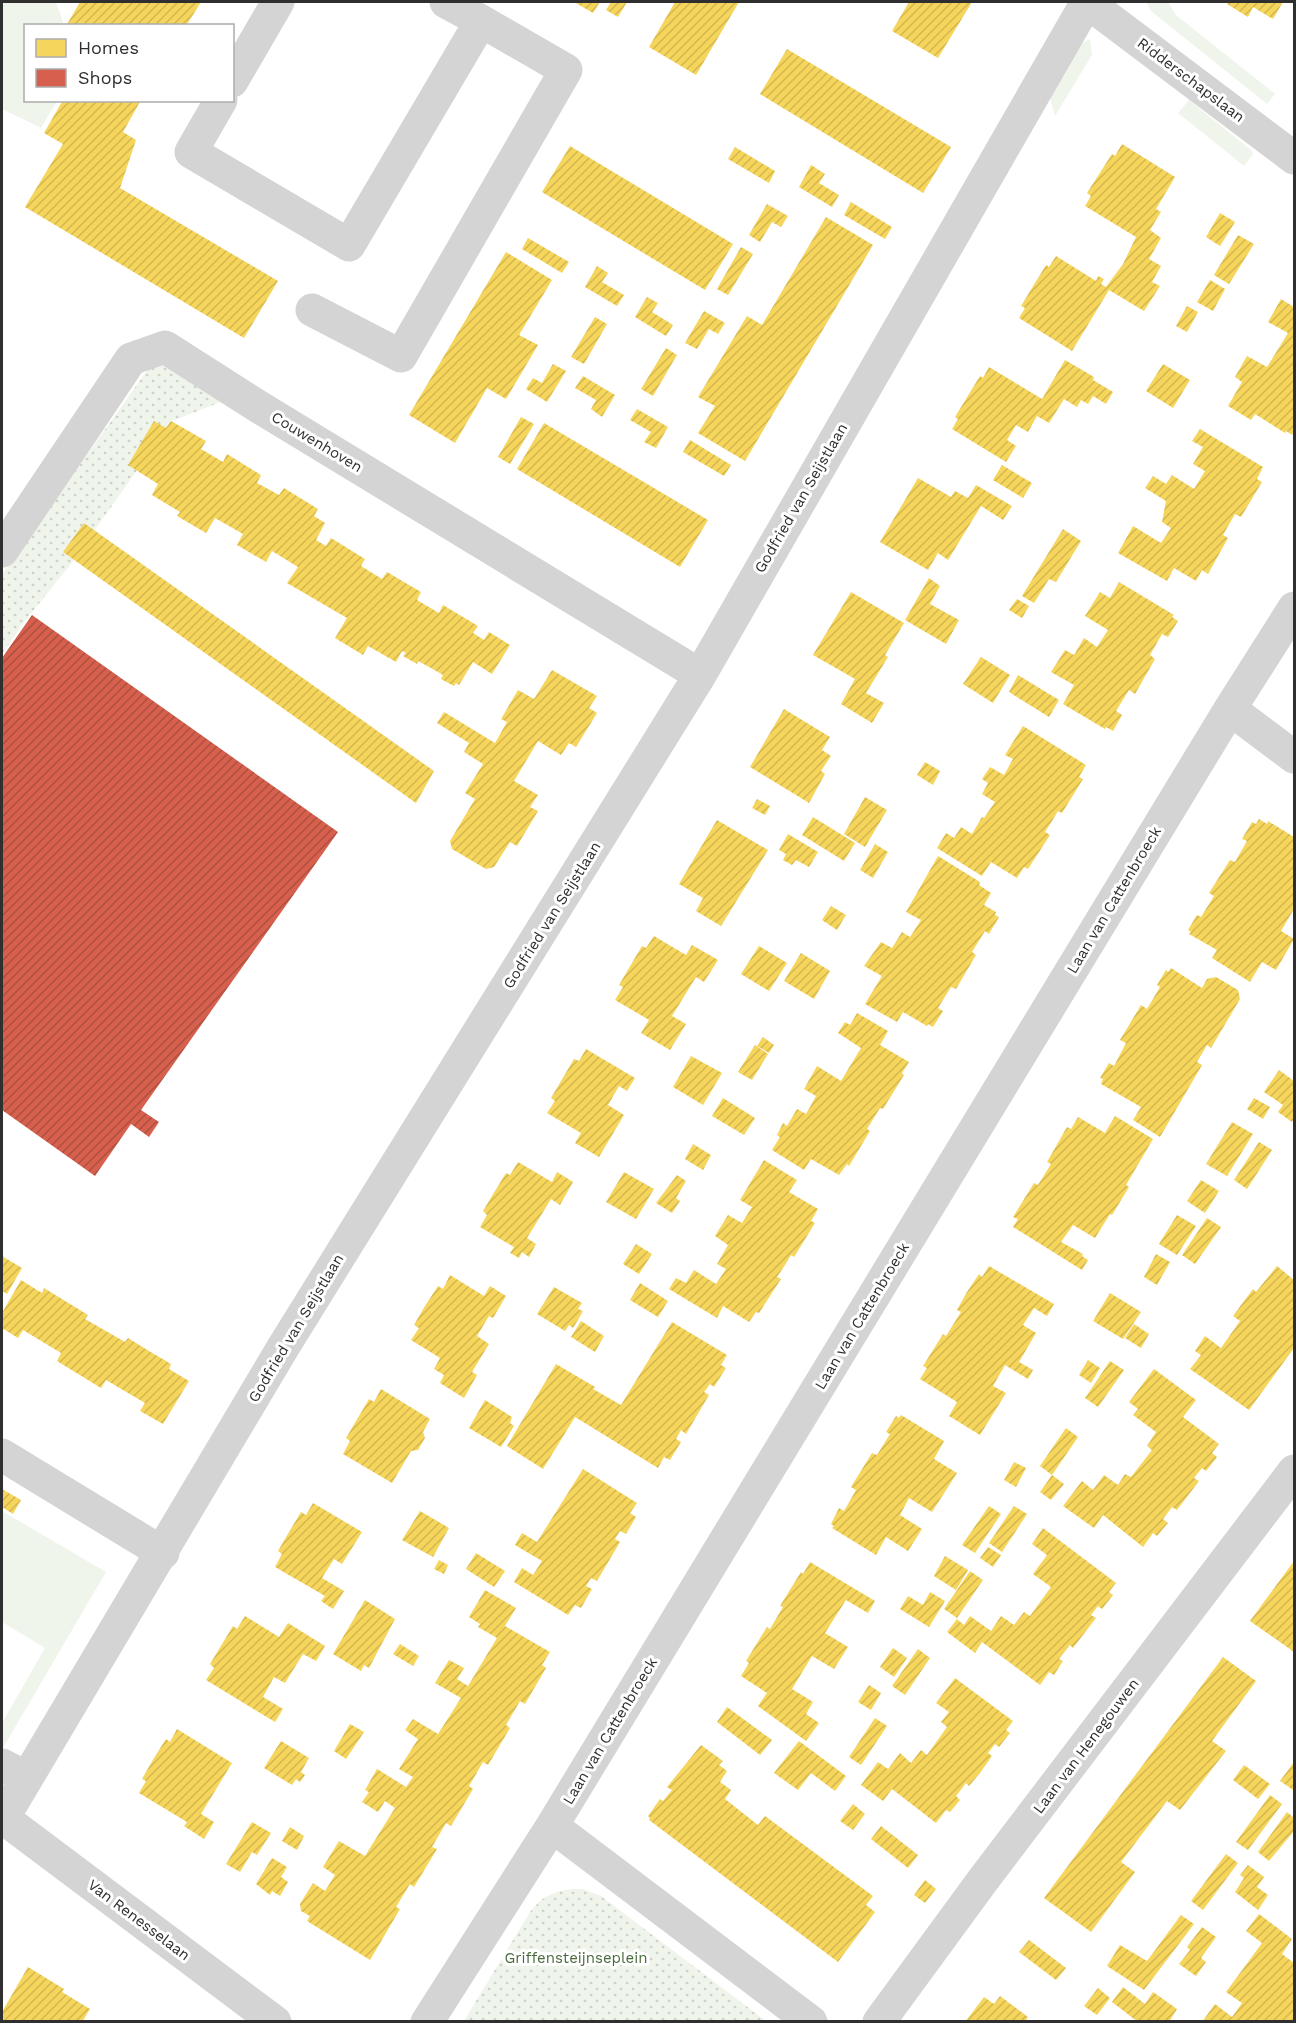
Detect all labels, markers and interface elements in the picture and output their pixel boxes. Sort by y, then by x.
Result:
legend [24,24,234,102]
street label: Ridderschapslaan [1134,34,1248,126]
text: Homes [78,37,139,58]
text: Shops [78,67,132,88]
street label: Couwenhoven [268,408,366,476]
street label: Godfried van Seijstlaan [751,420,851,576]
street label: Laan van Cattenbroeck [1063,823,1165,977]
street label: Godfried van Seijstlaan [499,838,605,992]
street label: Laan van Cattenbroeck [811,1239,913,1393]
street label: Godfried van Seijstlaan [245,1251,347,1405]
street label: Laan van Cattenbroeck [559,1654,661,1808]
street label: Laan van Henegouwen [1029,1675,1143,1817]
street label: Van Renesselaan [84,1876,194,1964]
park label: Griffensteijnseplein [504,1949,648,1967]

